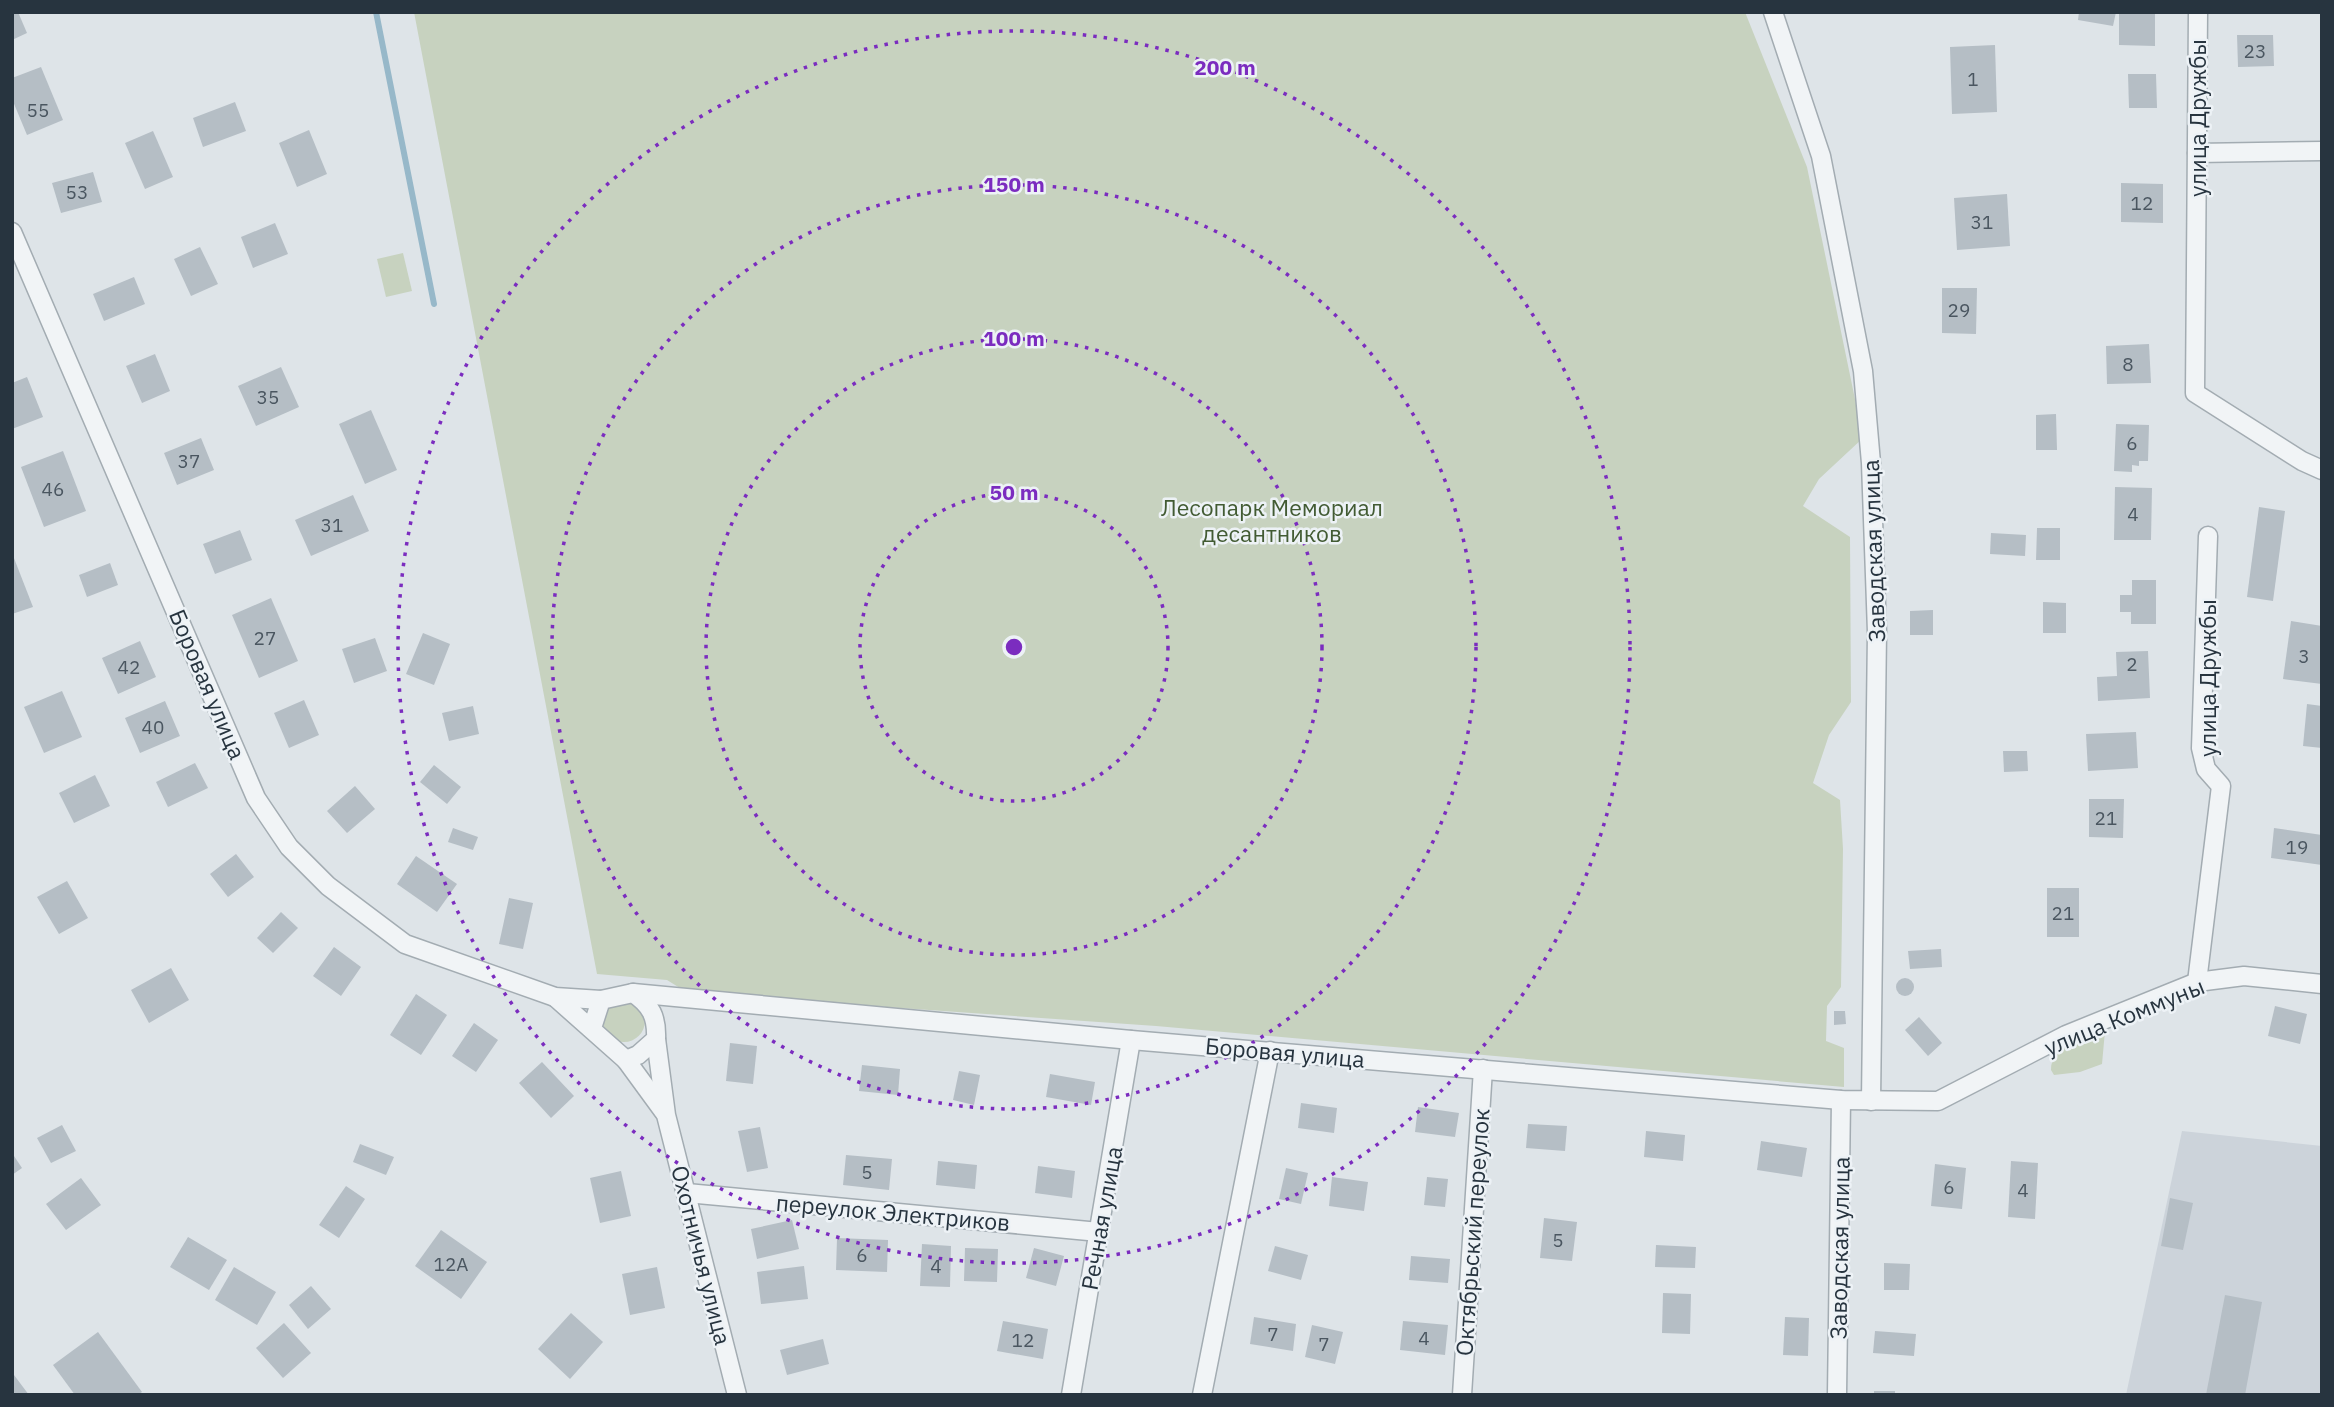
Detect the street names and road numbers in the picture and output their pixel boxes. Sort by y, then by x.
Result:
street label: улица Дружбы [2182,39,2212,197]
street label: Заводская улица [1855,459,1891,643]
street label: улица Дружбы [2192,599,2222,757]
street label: Боровая улица [163,604,253,764]
street label: улица Коммуны [2039,970,2209,1062]
street label: Боровая улица [1204,1030,1366,1074]
street label: Октябрьский переулок [1448,1107,1496,1357]
street label: Речная улица [1074,1144,1128,1292]
street label: Заводская улица [1822,1156,1856,1340]
street label: Охотничья улица [665,1162,739,1348]
street label: переулок Электриков [775,1187,1011,1237]

